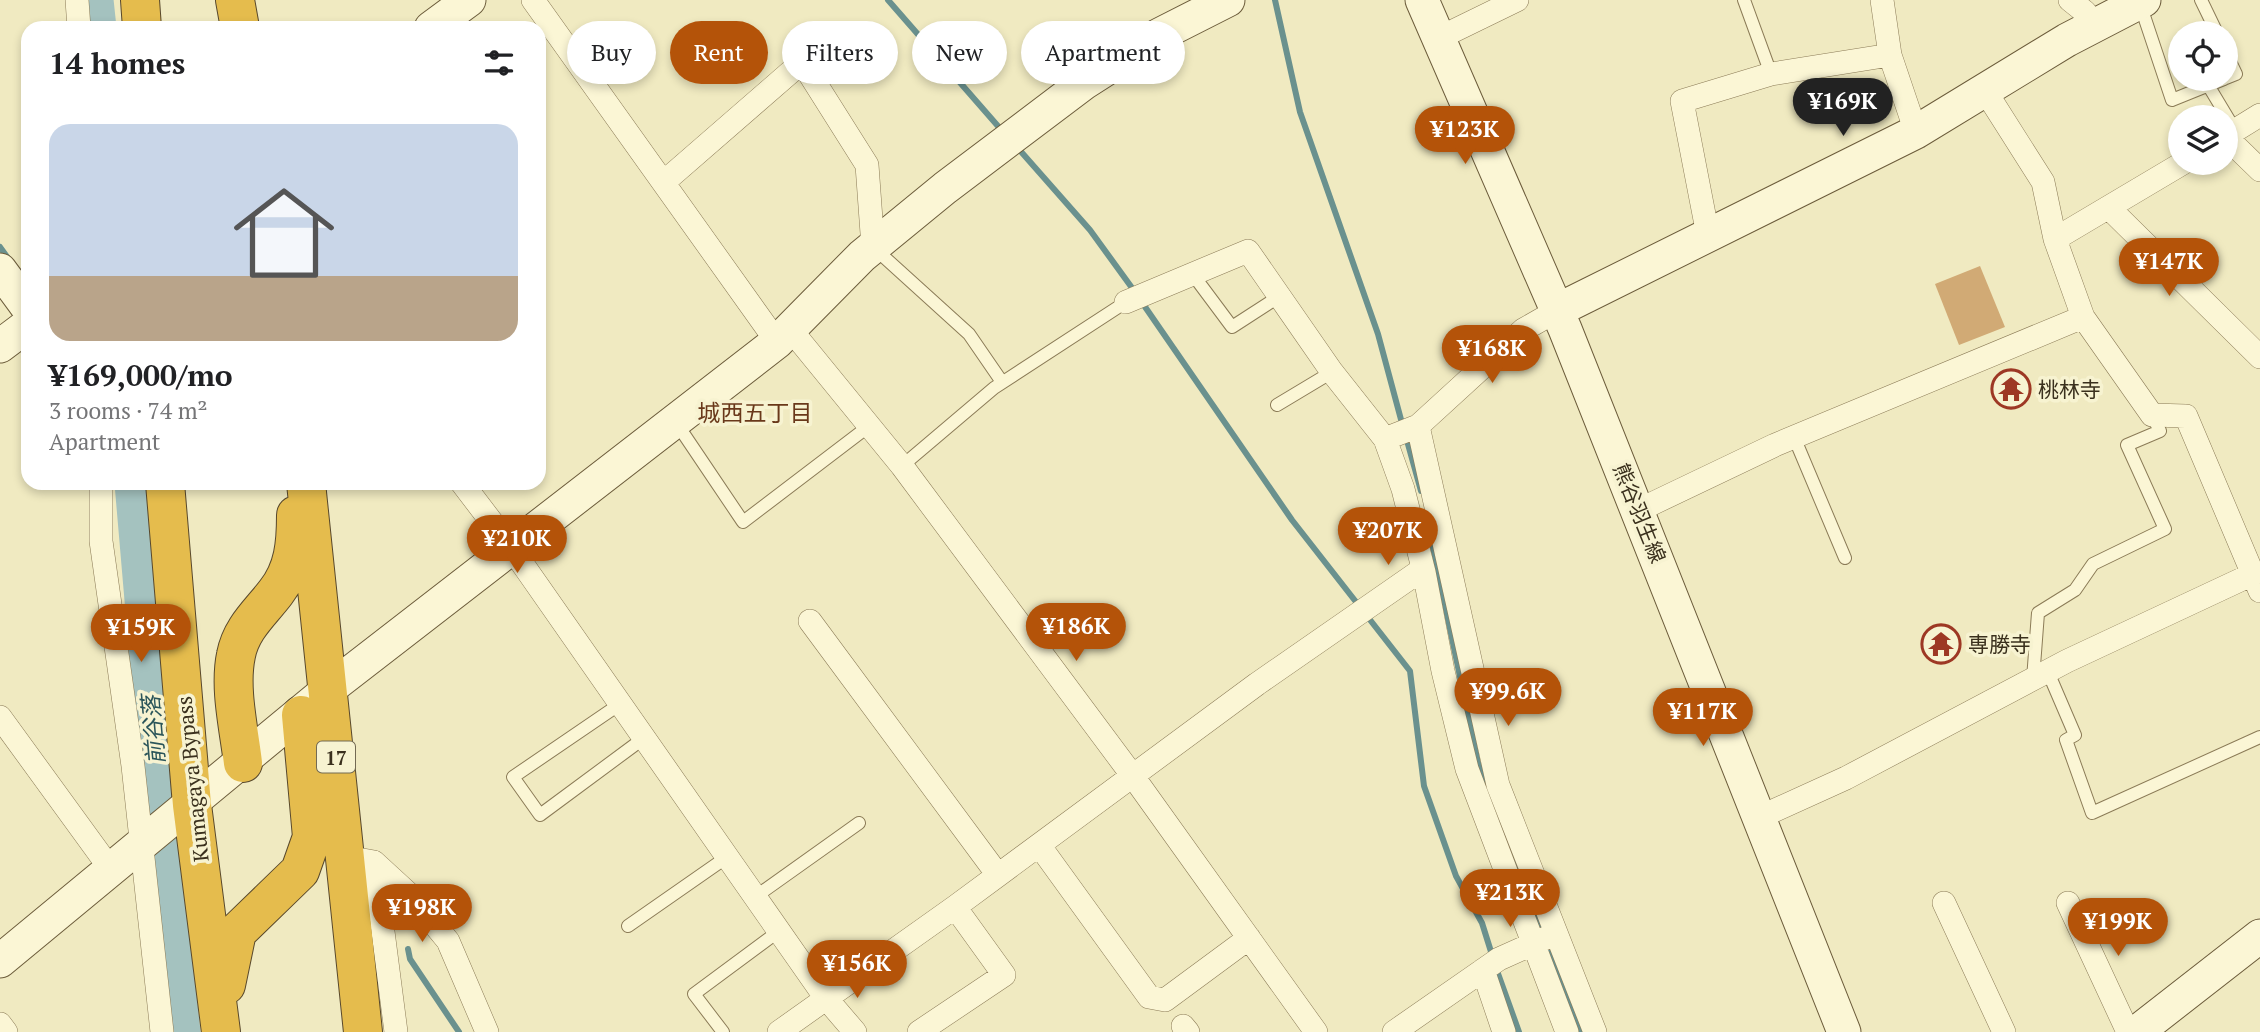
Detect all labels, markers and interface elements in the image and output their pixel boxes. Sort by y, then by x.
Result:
chip: Buy [567,21,656,84]
chip: Rent [670,21,768,84]
chip: Filters [782,21,898,84]
chip: New [912,21,1007,84]
chip: Apartment [1021,21,1185,84]
map controls [2168,21,2238,175]
button: locate [2168,21,2238,91]
text: 14 homes [49,43,185,83]
icon: filters [480,44,518,82]
pin: ¥169K [1794,78,1892,138]
text: ¥169K [1809,85,1877,116]
button: layers [2168,105,2238,175]
pin: ¥123K [1416,106,1514,166]
text: ¥123K [1431,113,1499,144]
icon: home [221,170,347,296]
pin: ¥147K [2120,238,2218,298]
text: ¥147K [2135,245,2203,276]
pin: ¥168K [1443,326,1541,385]
text: ¥168K [1458,332,1526,363]
text: ¥169,000/mo [49,355,233,395]
temple icon: 桃林寺 [1990,368,2032,410]
place label: 桃林寺 [2038,375,2101,403]
text: 3 rooms · 74 m² [49,395,208,426]
district label: 城西五丁目 [698,397,813,428]
text: Apartment [49,426,160,457]
street label: 熊谷羽生線 [1607,459,1673,567]
pin: ¥207K [1339,508,1437,567]
text: ¥207K [1354,514,1422,545]
pin: ¥210K [468,516,566,575]
text: ¥210K [483,522,551,553]
pin: ¥159K [92,604,190,664]
pin: ¥186K [1027,604,1125,663]
text: ¥186K [1042,610,1110,641]
text: ¥159K [107,611,175,642]
temple icon: 専勝寺 [1920,623,1962,665]
place label: 専勝寺 [1968,630,2031,658]
pin: ¥99.6K [1451,668,1565,728]
text: ¥99.6K [1470,675,1546,706]
pin: ¥117K [1654,688,1752,748]
water label: 前谷落 [134,690,171,766]
street label: Kumagaya Bypass [169,695,215,863]
text: ¥117K [1669,695,1737,726]
road number: 17 [317,742,355,772]
pin: ¥213K [1461,870,1559,929]
text: ¥213K [1476,876,1544,907]
pin: ¥198K [373,884,471,944]
text: ¥198K [388,891,456,922]
pin: ¥199K [2069,898,2167,958]
text: ¥199K [2084,905,2152,936]
pin: ¥156K [808,940,906,1000]
text: ¥156K [823,947,891,978]

